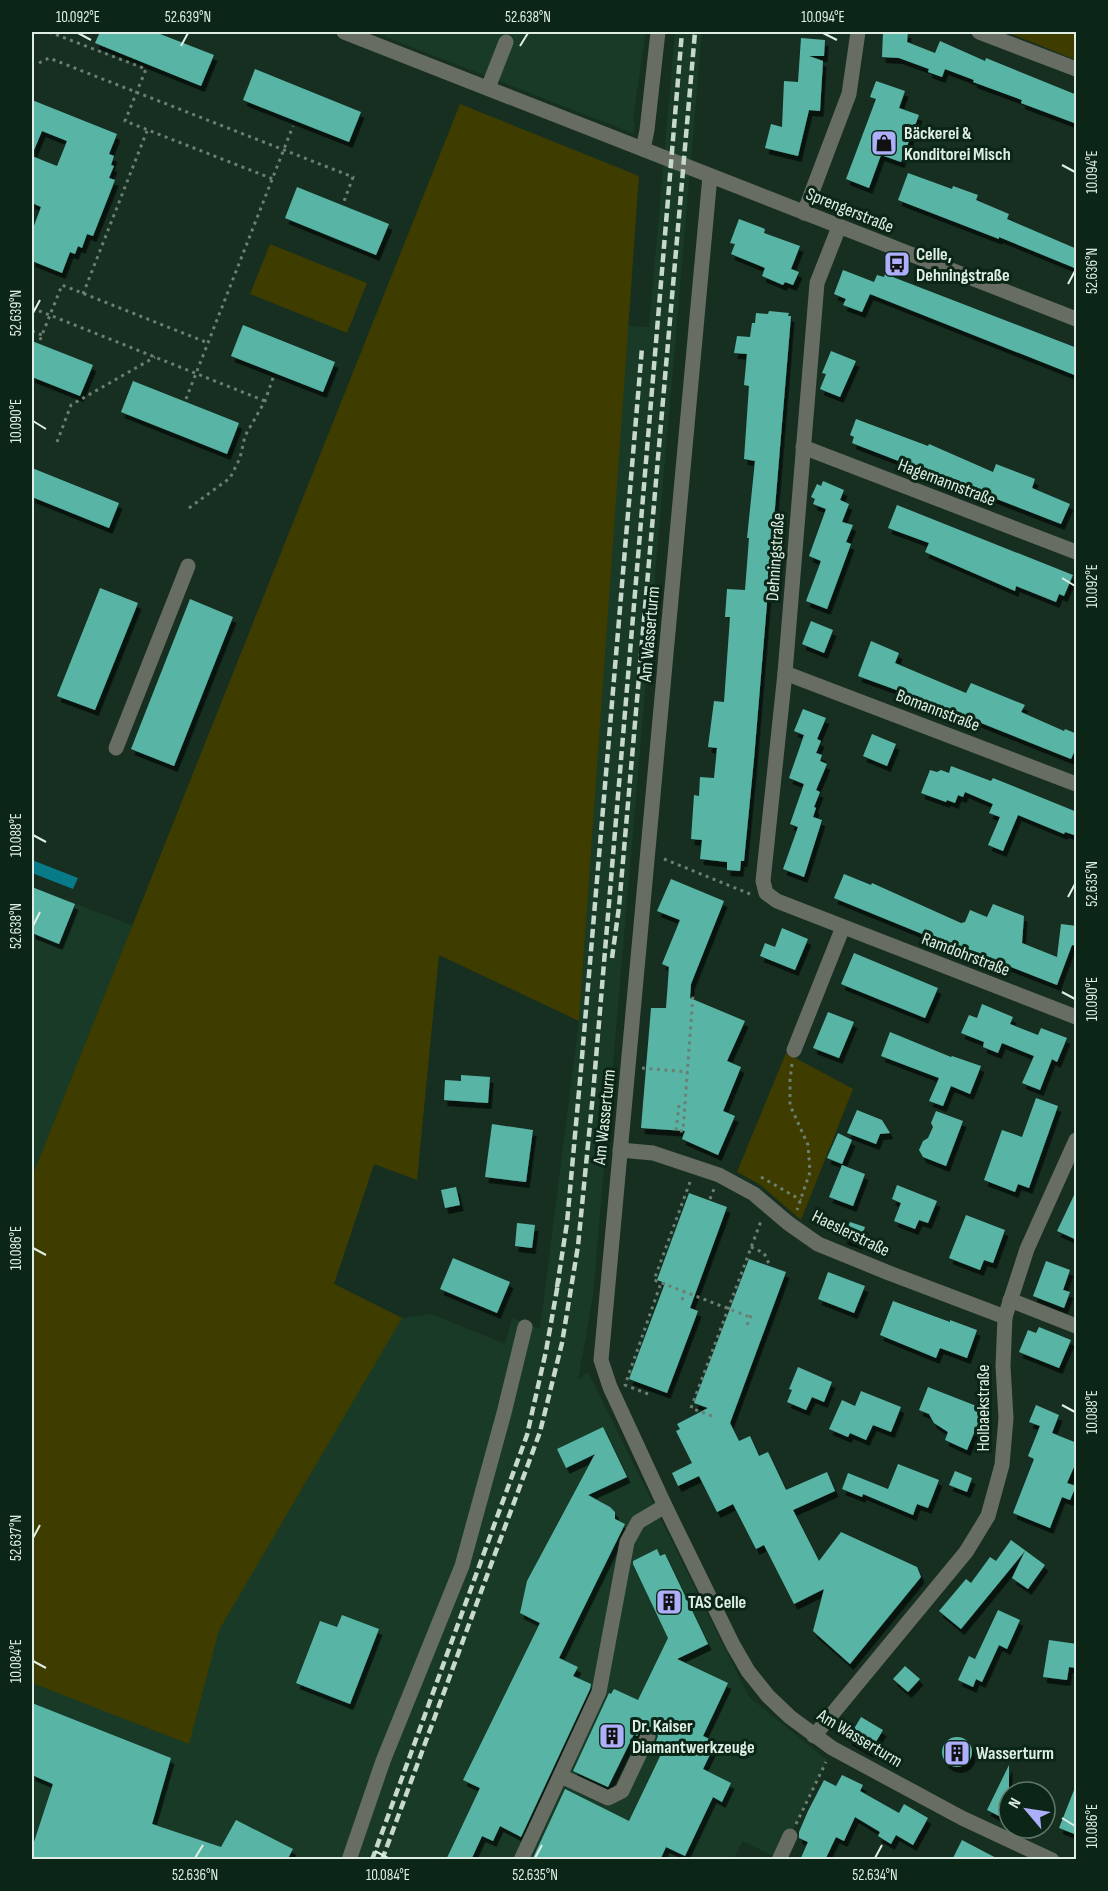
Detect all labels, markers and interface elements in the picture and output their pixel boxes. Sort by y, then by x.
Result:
text: 10.092°E [56,8,100,27]
text: 52.639°N [165,8,211,27]
text: 52.638°N [505,8,551,27]
text: 10.094°E [801,8,845,27]
place label: Bäckerei & Konditorei Misch [904,123,1011,165]
shop icon: Bäckerei & Konditorei Misch [869,128,899,158]
text: 10.094°E [1083,150,1102,194]
street label: Sprengerstraße [803,183,897,238]
place label: Celle, Dehningstraße [916,244,1010,286]
text: 52.636°N [1083,248,1102,294]
bus stop icon: Celle, Dehningstraße [882,249,912,279]
text: 52.639°N [7,290,26,336]
text: 10.090°E [7,399,26,443]
street label: Hagemannstraße [895,454,999,511]
street label: Dehningstraße [762,512,789,602]
text: 10.092°E [1083,564,1102,608]
street label: Am Wasserturm [635,585,664,684]
street label: Bomannstraße [893,685,983,736]
text: 10.088°E [7,813,26,857]
text: 52.635°N [1083,861,1102,907]
text: 52.638°N [7,903,26,949]
street label: Ramdohrstraße [919,928,1013,981]
text: 10.090°E [1083,977,1102,1021]
street label: Am Wasserturm [589,1068,620,1167]
street label: Haeslerstraße [809,1206,893,1261]
text: 10.086°E [7,1226,26,1270]
street label: Holbaekstraße [973,1365,994,1451]
text: 10.088°E [1083,1390,1102,1434]
text: 52.637°N [7,1515,26,1561]
building icon: TAS Celle [654,1587,684,1617]
place label: TAS Celle [688,1592,746,1613]
text: 10.084°E [7,1639,26,1683]
street label: Am Wasserturm [812,1704,906,1772]
place label: Dr. Kaiser Diamantwerkzeuge [632,1716,755,1758]
building icon: Dr. Kaiser Diamantwerkzeuge [597,1721,627,1751]
building icon: Wasserturm [942,1738,972,1768]
place label: Wasserturm [976,1743,1054,1764]
north arrow [997,1780,1057,1840]
text: N [1005,1795,1026,1812]
text: 10.086°E [1083,1804,1102,1848]
text: 52.636°N [172,1866,218,1885]
text: 10.084°E [366,1866,410,1885]
text: 52.635°N [512,1866,558,1885]
text: 52.634°N [852,1866,898,1885]

